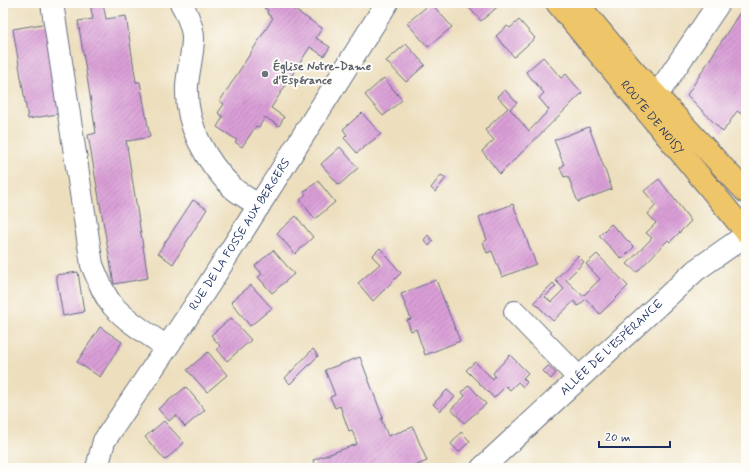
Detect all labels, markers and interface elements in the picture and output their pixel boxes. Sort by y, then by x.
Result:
place label: Église Notre-Dame d'Espérance [273,59,372,89]
marker: Église Notre-Dame d'Espérance [260,69,270,79]
street label: ROUTE DE NOISY [616,77,687,159]
street label: RUE DE LA FOSSE AUX BERGERS [186,156,294,314]
street label: ALLÉE DE L'ESPÉRANCE [557,296,667,399]
scale bar [599,423,670,449]
text: 20 m [605,430,631,446]

